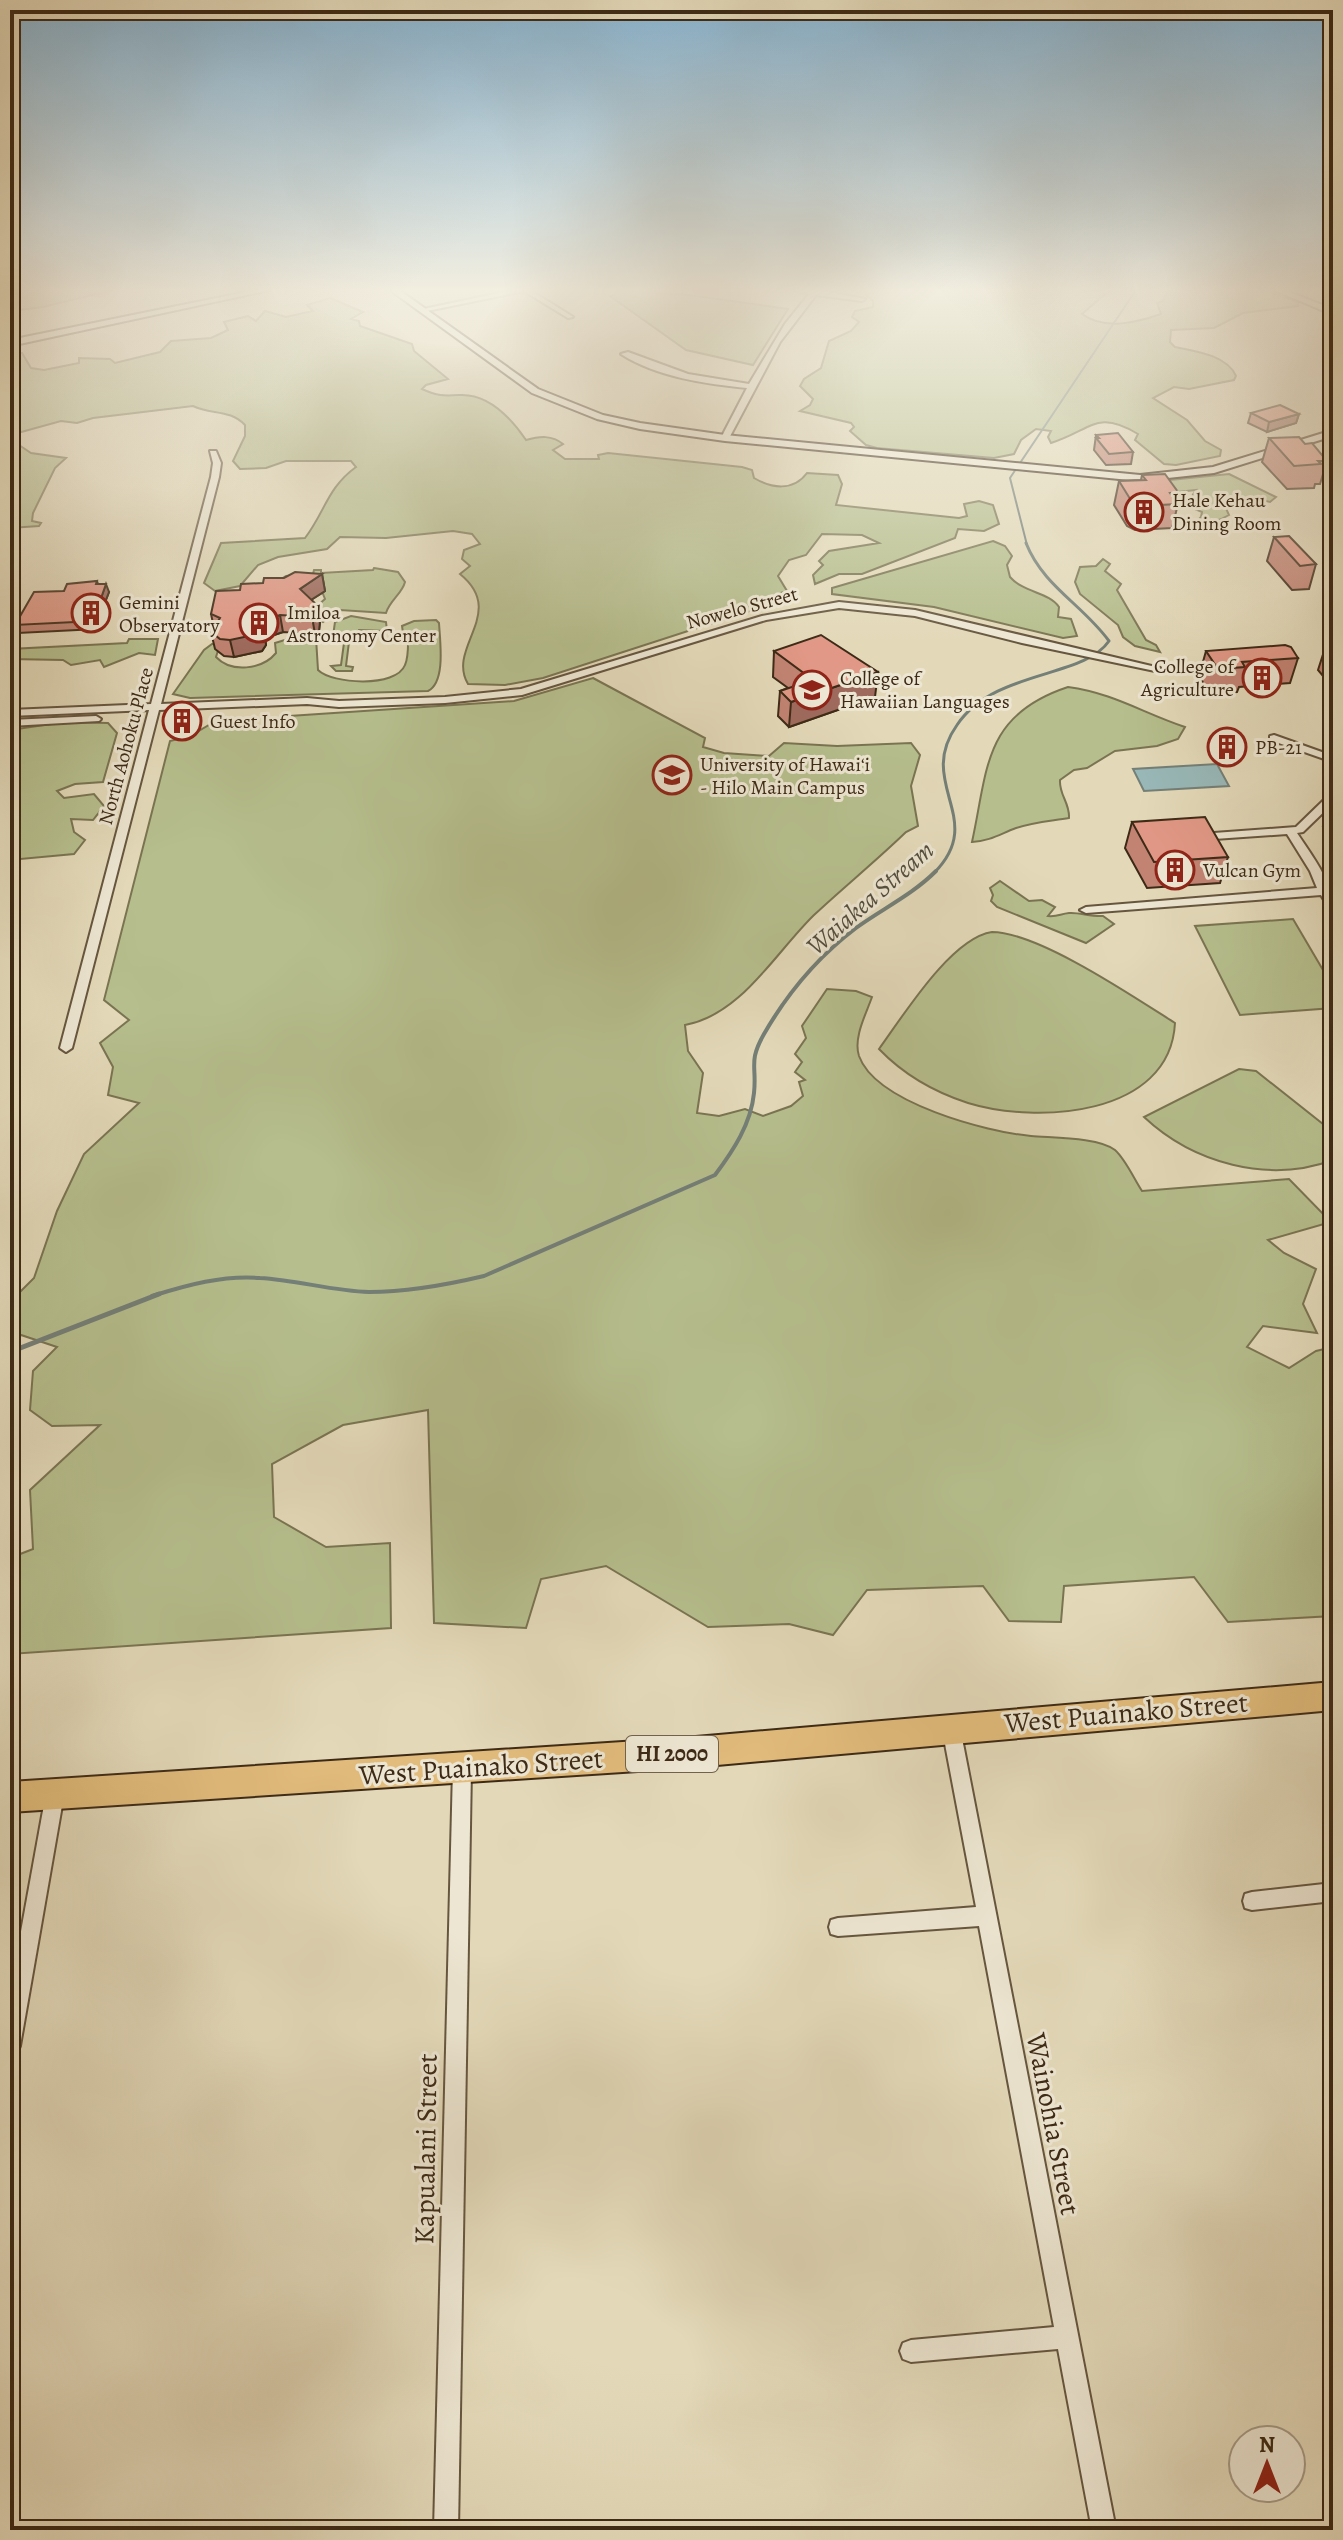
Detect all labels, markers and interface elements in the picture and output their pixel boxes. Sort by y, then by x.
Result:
place label: Hale Kehau Dining Room [1172,487,1282,537]
building icon: Hale Kehau Dining Room [1123,491,1165,533]
street label: Nowelo Street [683,580,801,636]
place label: Gemini Observatory [119,589,220,639]
building icon: Gemini Observatory [70,592,112,634]
place label: Imiloa Astronomy Center [286,599,436,649]
building icon: Imiloa Astronomy Center [238,602,280,644]
place label: College of Agriculture [1140,653,1237,703]
building icon: College of Agriculture [1241,657,1283,699]
street label: North Aohoku Place [92,664,160,828]
place label: College of Hawaiian Languages [840,665,1010,715]
school or university icon: College of Hawaiian Languages [791,669,833,711]
building icon: Guest Info [161,700,203,742]
place label: Guest Info [210,708,296,735]
building icon: PB-21 [1206,726,1248,768]
place label: PB-21 [1255,734,1302,761]
place label: University of Hawaiʻi - Hilo Main Campus [700,751,870,801]
school or university icon: University of Hawaiʻi - Hilo Main Campus [651,754,693,796]
water label: Waiakea Stream [799,833,941,963]
building icon: Vulcan Gym [1154,849,1196,891]
place label: Vulcan Gym [1202,857,1301,884]
street label: West Puainako Street [1002,1683,1249,1743]
road number: HI 2000 [626,1736,718,1772]
street label: West Puainako Street [357,1740,604,1795]
street label: Wainohia Street [1017,2029,1089,2218]
street label: Kapualani Street [405,2053,447,2245]
north arrow [1227,2424,1307,2504]
text: N [1259,2430,1275,2460]

